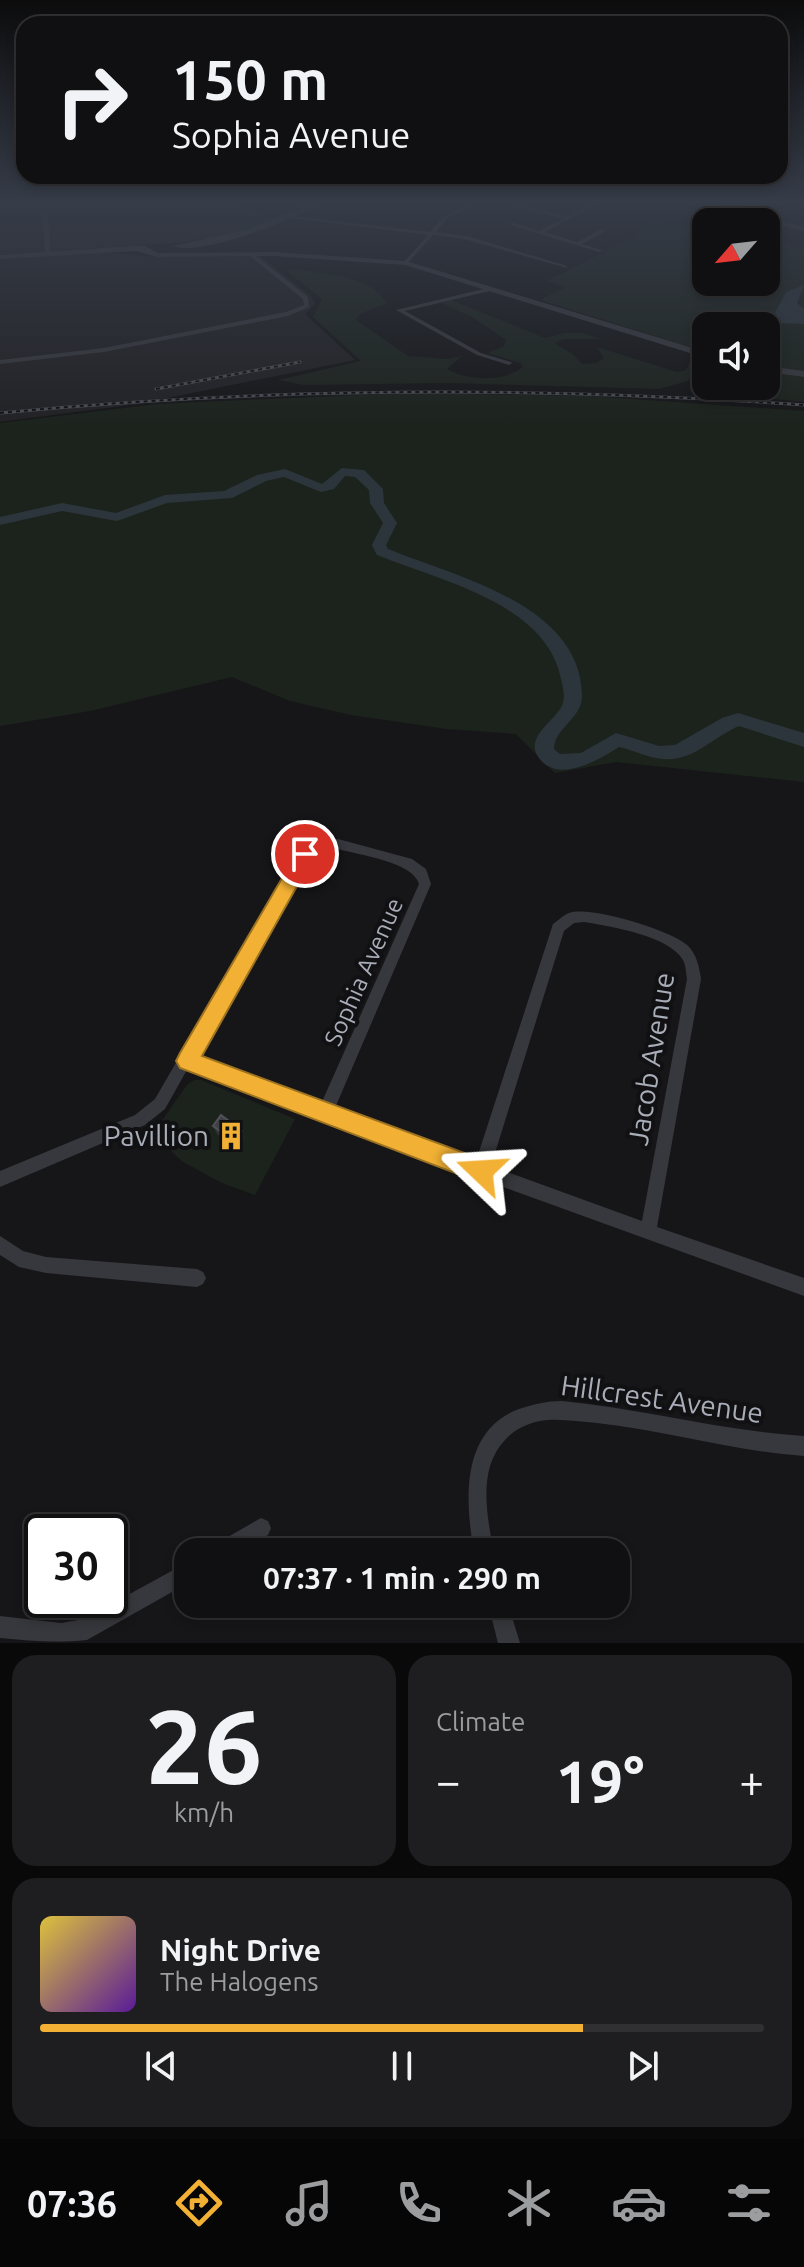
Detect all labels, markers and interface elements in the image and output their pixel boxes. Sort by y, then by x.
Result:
icon: right [40,48,144,152]
text: 150 m [172,48,328,111]
text: Sophia Avenue [172,114,410,155]
north arrow [692,208,780,296]
map controls [692,208,780,400]
button: sound [692,312,780,400]
pin [271,820,339,888]
icon: arrive [283,832,327,876]
street label: Sophia Avenue [319,894,408,1050]
street label: Jacob Avenue [622,970,679,1148]
place label: Pavillion [104,1120,209,1151]
building icon: Pavillion [216,1121,246,1151]
position arrow [439,1129,523,1213]
street label: Hillcrest Avenue [559,1369,765,1428]
speed limit sign: 30 [24,1514,128,1618]
text: 07:37 · 1 min · 290 m [263,1561,541,1595]
text: 26 [145,1687,263,1804]
text: Climate [436,1707,525,1736]
text: 19° [556,1747,644,1814]
text: − [436,1756,461,1805]
text: + [739,1756,764,1805]
text: km/h [174,1798,234,1827]
text: Night Drive [160,1933,321,1967]
text: The Halogens [160,1967,319,1996]
icon: previous [139,2044,183,2088]
icon: pause [380,2044,424,2088]
icon: next [621,2044,665,2088]
icon: directions [171,2175,227,2231]
icon: music [281,2175,337,2231]
icon: phone [391,2175,447,2231]
icon: climate [501,2175,557,2231]
icon: car [611,2175,667,2231]
icon: filters [721,2175,777,2231]
text: 07:36 [27,2183,117,2224]

